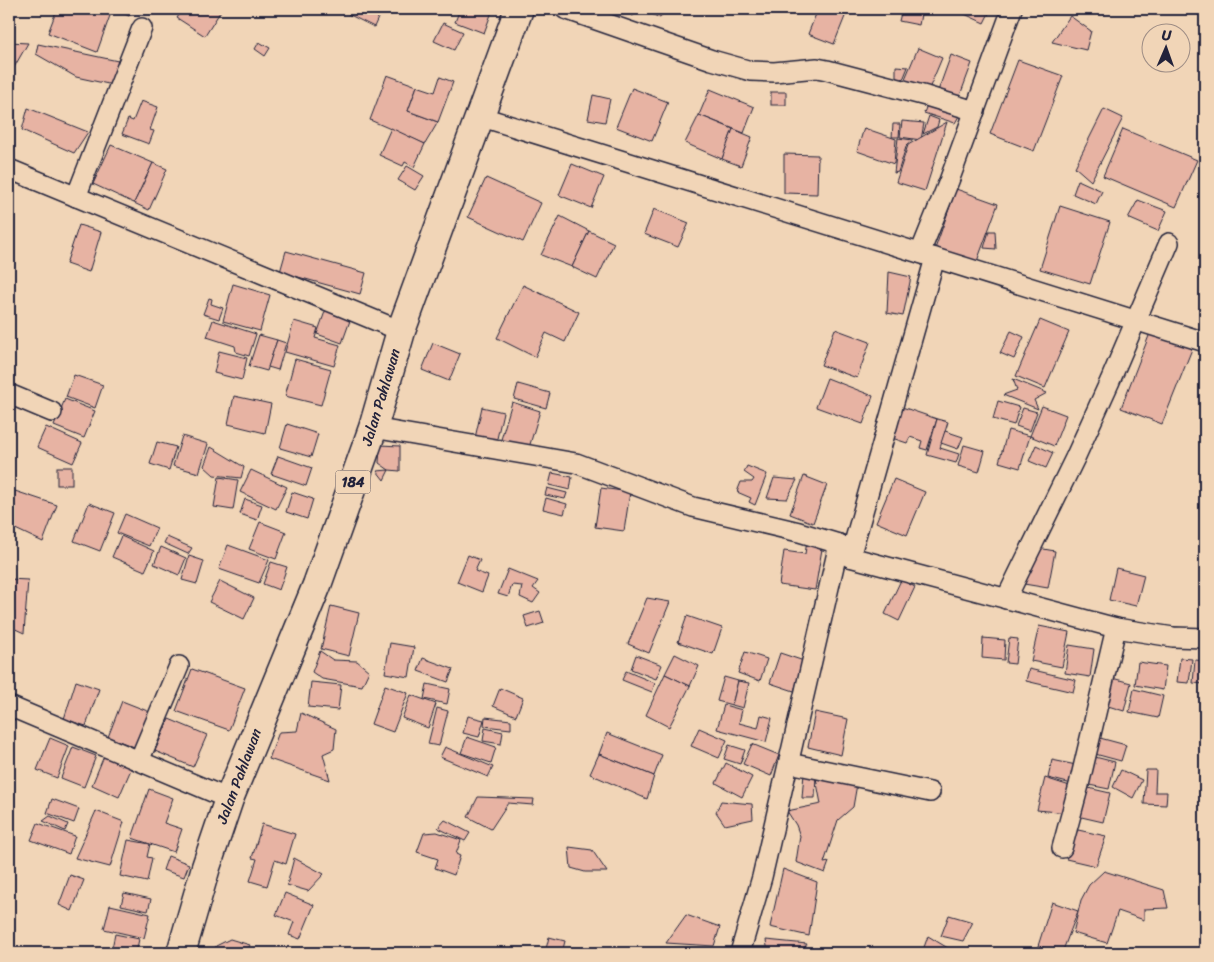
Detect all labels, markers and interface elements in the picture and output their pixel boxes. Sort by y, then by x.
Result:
north arrow [1142,22,1192,72]
text: U [1161,23,1172,48]
street label: Jalan Pahlawan [354,345,408,450]
road number: 184 [336,471,370,494]
street label: Jalan Pahlawan [209,724,269,828]

